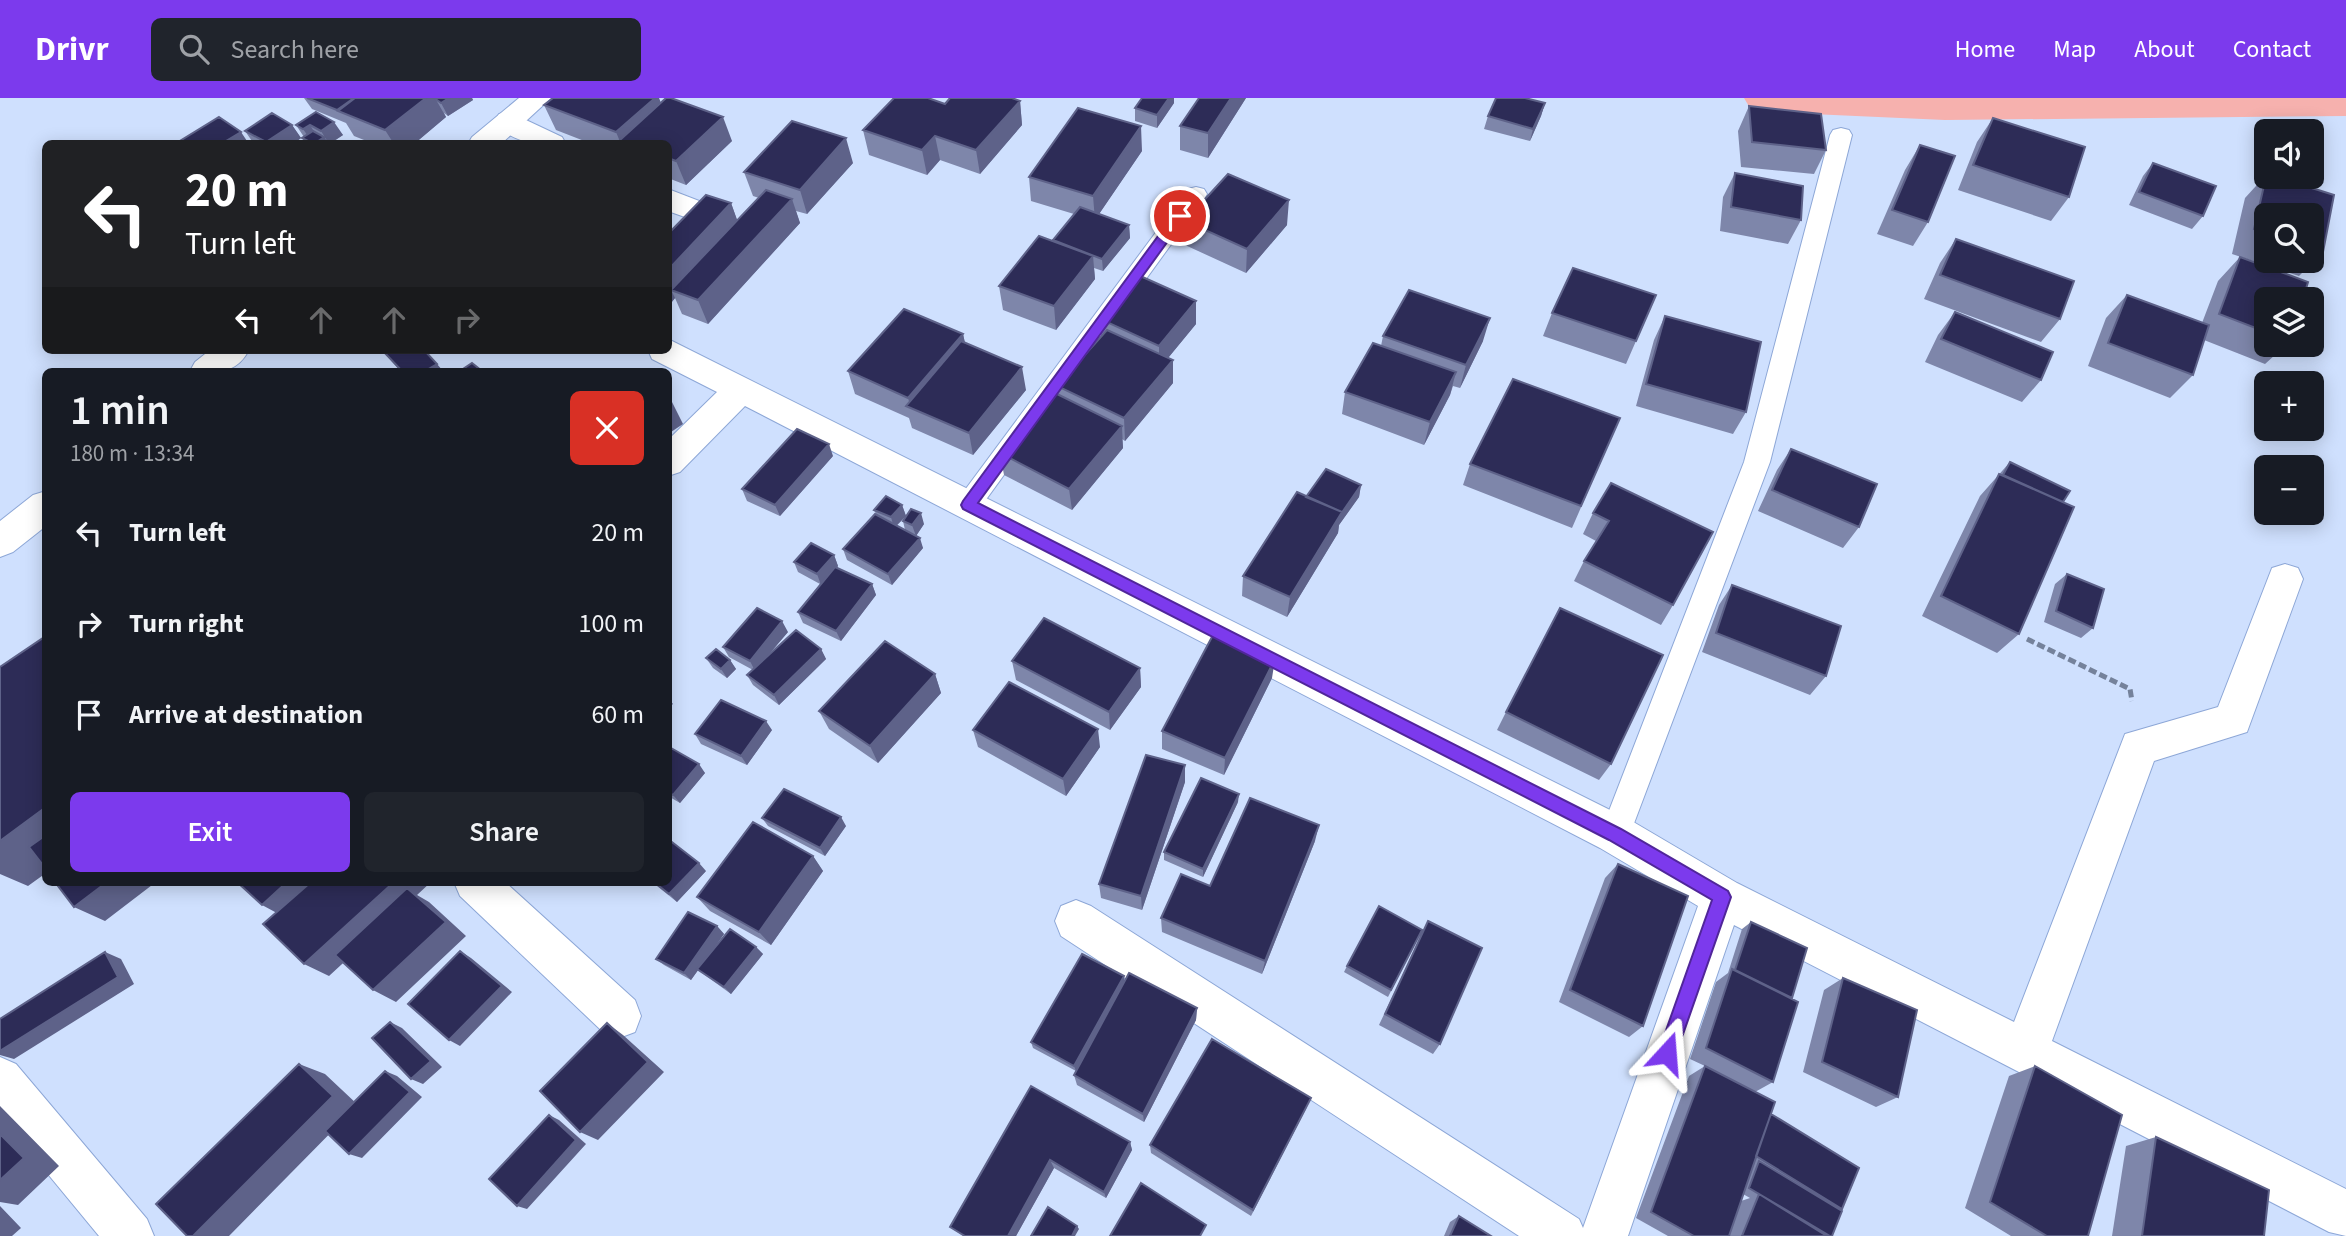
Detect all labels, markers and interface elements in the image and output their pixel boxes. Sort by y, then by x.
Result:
search box [151,18,641,81]
text: Drivr [35,26,109,73]
icon: search [175,30,213,68]
text: Search here [231,31,359,68]
text: Home [1955,32,2015,67]
text: Map [2053,32,2096,67]
text: About [2134,32,2195,67]
text: Contact [2233,32,2311,67]
map controls [2254,119,2324,525]
button: sound [2254,119,2324,189]
text: 20 m [185,156,289,226]
icon: left [70,168,161,259]
pin [1150,186,1210,246]
icon: arrive [1161,197,1199,235]
button: search [2254,203,2324,273]
text: Turn left [185,221,296,267]
button: layers [2254,287,2324,357]
icon: left [229,301,267,339]
icon: ahead [302,301,340,339]
icon: ahead [375,301,413,339]
icon: right [448,301,486,339]
button: + [2254,371,2324,441]
text: 1 min [70,381,170,441]
button: close [570,391,644,465]
text: 180 m · 13:34 [70,437,194,470]
button: − [2254,455,2324,525]
icon: left [70,514,108,552]
text: Turn left [129,514,226,551]
text: 20 m [591,514,644,551]
icon: right [70,605,108,643]
text: Turn right [129,605,244,642]
text: 100 m [578,605,644,642]
icon: arrive [70,696,108,734]
text: Arrive at destination [129,696,363,733]
text: 60 m [591,696,644,733]
button: Exit [70,792,350,872]
button: Share [364,792,644,872]
position arrow [1630,1016,1704,1090]

